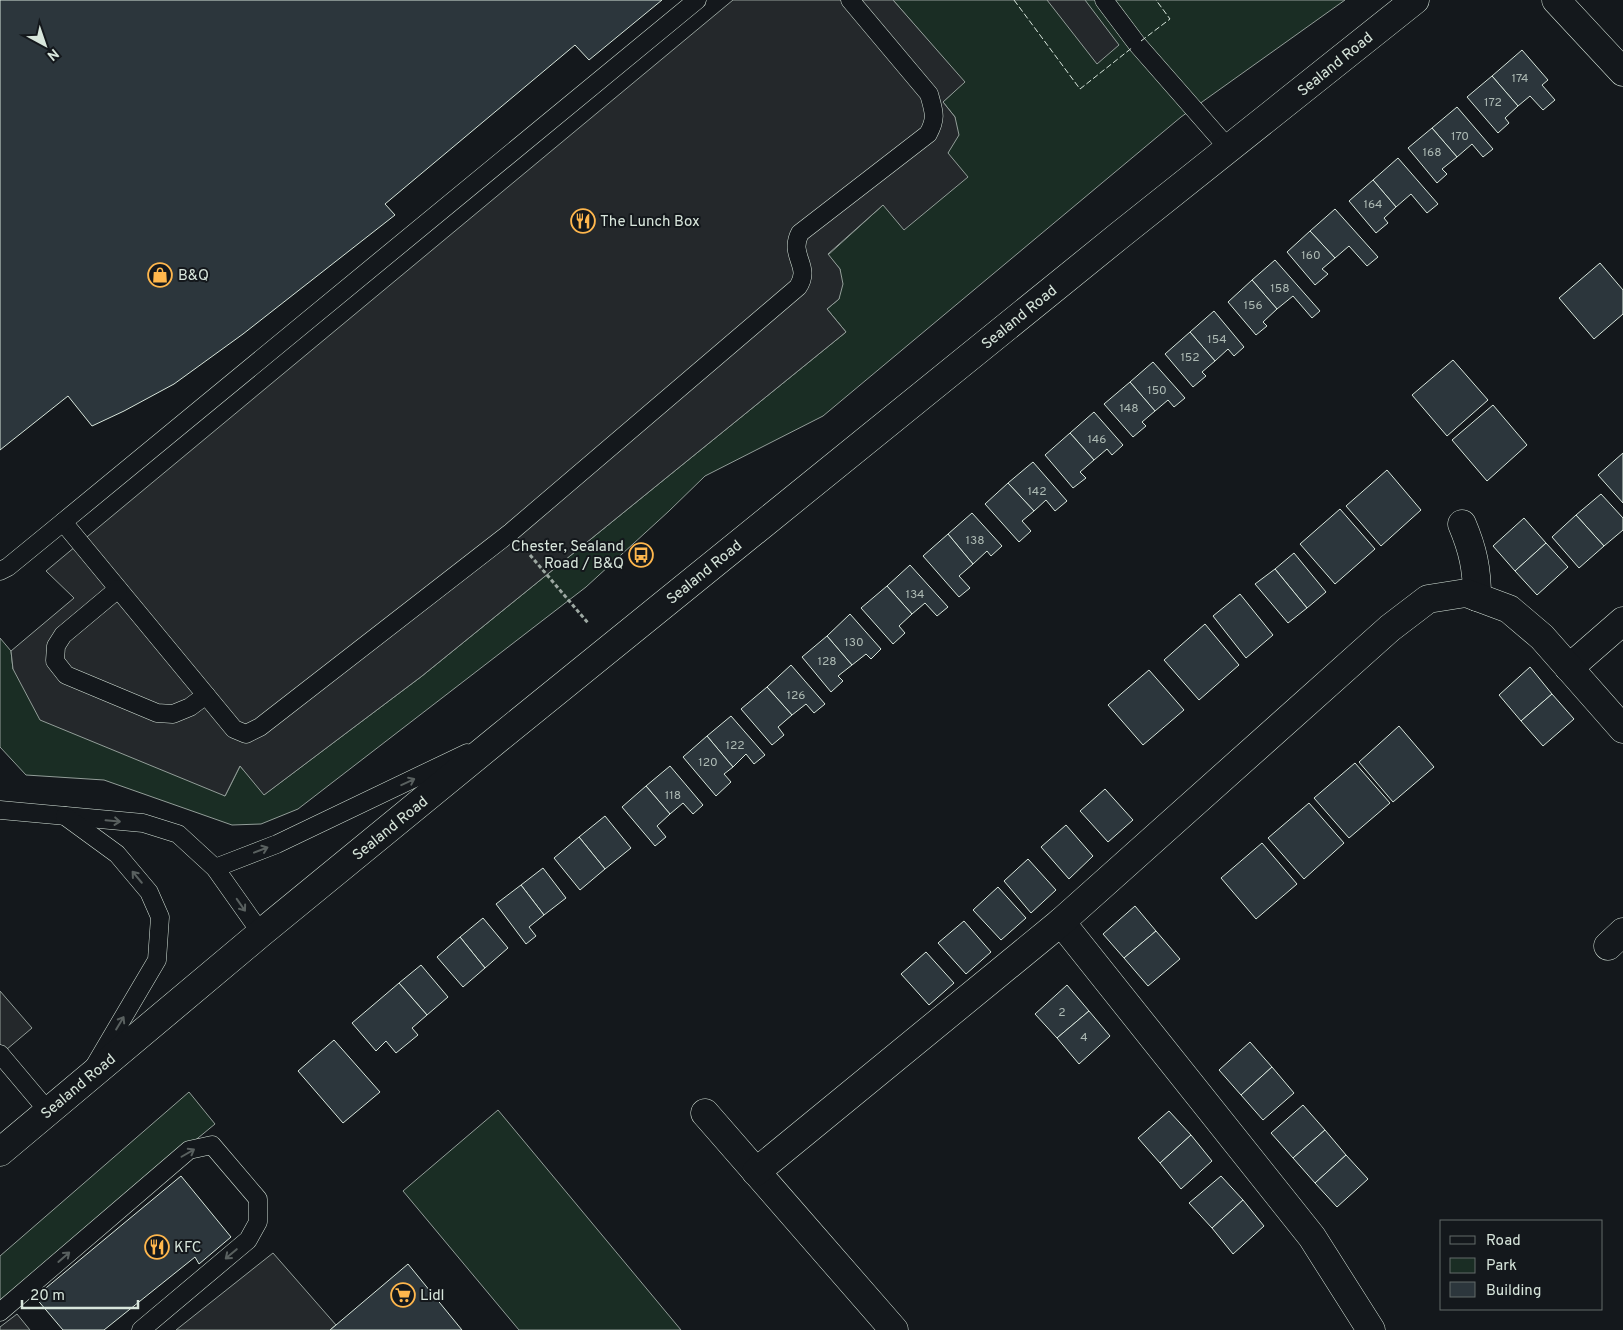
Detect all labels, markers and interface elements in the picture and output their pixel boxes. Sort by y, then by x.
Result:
north arrow [20,20,70,70]
street label: Sealand Road [1294,29,1378,101]
text: N [43,44,62,64]
house number: 174 [1512,71,1528,87]
house number: 172 [1484,95,1502,111]
house number: 170 [1451,129,1469,145]
house number: 168 [1423,145,1441,161]
house number: 164 [1363,197,1383,213]
restaurant icon: The Lunch Box [570,208,596,234]
place label: The Lunch Box [600,213,700,232]
house number: 160 [1301,248,1321,264]
shop icon: B&Q [147,262,173,288]
place label: B&Q [178,267,209,286]
house number: 158 [1270,281,1290,297]
street label: Sealand Road [978,282,1062,354]
house number: 156 [1243,298,1263,314]
house number: 154 [1207,332,1227,348]
house number: 152 [1180,350,1200,366]
house number: 150 [1147,383,1167,399]
house number: 148 [1119,401,1139,417]
house number: 146 [1088,432,1106,448]
house number: 142 [1027,484,1047,500]
house number: 138 [965,533,985,549]
street label: Sealand Road [663,537,747,609]
place label: Chester, Sealand Road / B&Q [511,538,624,574]
bus stop icon: Chester, Sealand Road / B&Q [628,542,654,568]
house number: 134 [905,587,925,603]
house number: 130 [844,635,864,651]
house number: 128 [817,654,837,670]
house number: 126 [787,688,805,704]
house number: 122 [725,738,745,754]
house number: 120 [698,755,718,771]
one-way arrow [400,776,415,786]
house number: 118 [665,788,681,804]
street label: Sealand Road [349,793,433,865]
one-way arrow [105,816,121,826]
one-way arrow [252,845,268,854]
one-way arrow [131,871,143,884]
one-way arrow [236,898,246,912]
house number: 2 [1058,1005,1066,1021]
one-way arrow [116,1016,126,1030]
house number: 4 [1080,1030,1088,1046]
street label: Sealand Road [38,1050,120,1124]
one-way arrow [180,1147,194,1157]
legend [1440,1220,1603,1310]
text: Road [1486,1232,1521,1251]
restaurant icon: KFC [144,1234,170,1260]
place label: KFC [174,1239,202,1258]
one-way arrow [225,1248,238,1259]
one-way arrow [57,1251,70,1263]
text: Park [1486,1257,1517,1276]
scale bar [22,1278,139,1310]
supermarket icon: Lidl [390,1282,416,1308]
text: Building [1486,1282,1541,1301]
text: 20 m [30,1287,65,1306]
place label: Lidl [420,1287,445,1306]

